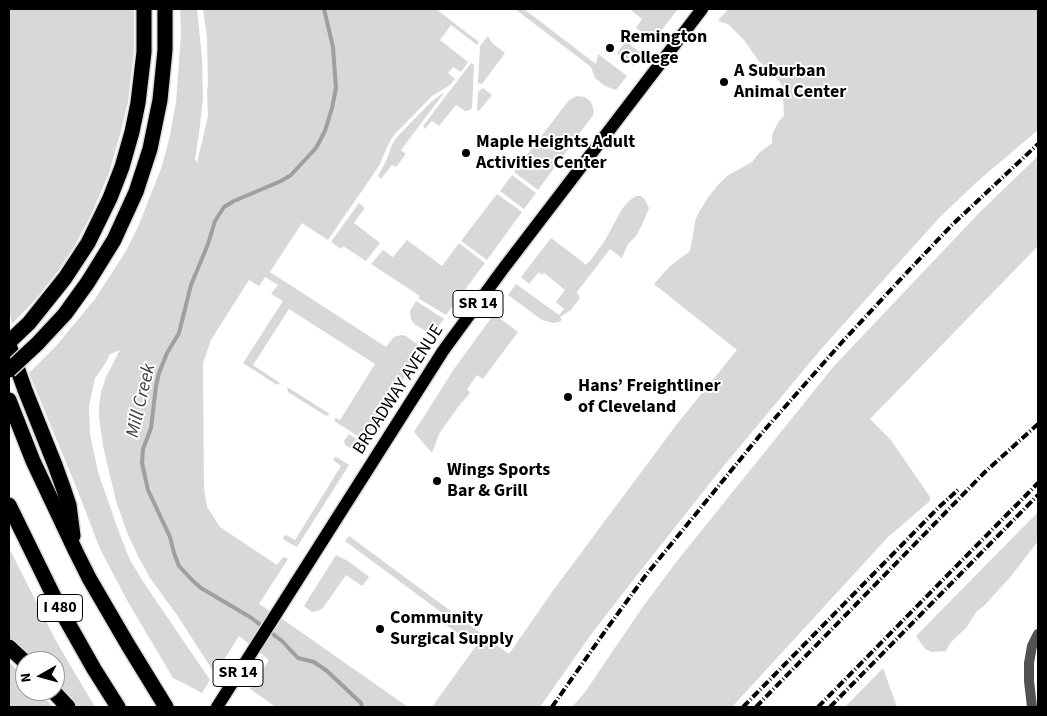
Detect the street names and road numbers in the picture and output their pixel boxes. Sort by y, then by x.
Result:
road number: SR 14 [453,290,503,318]
street label: BROADWAY AVENUE [349,321,449,459]
road number: I 480 [38,594,82,622]
road number: SR 14 [213,660,263,686]

